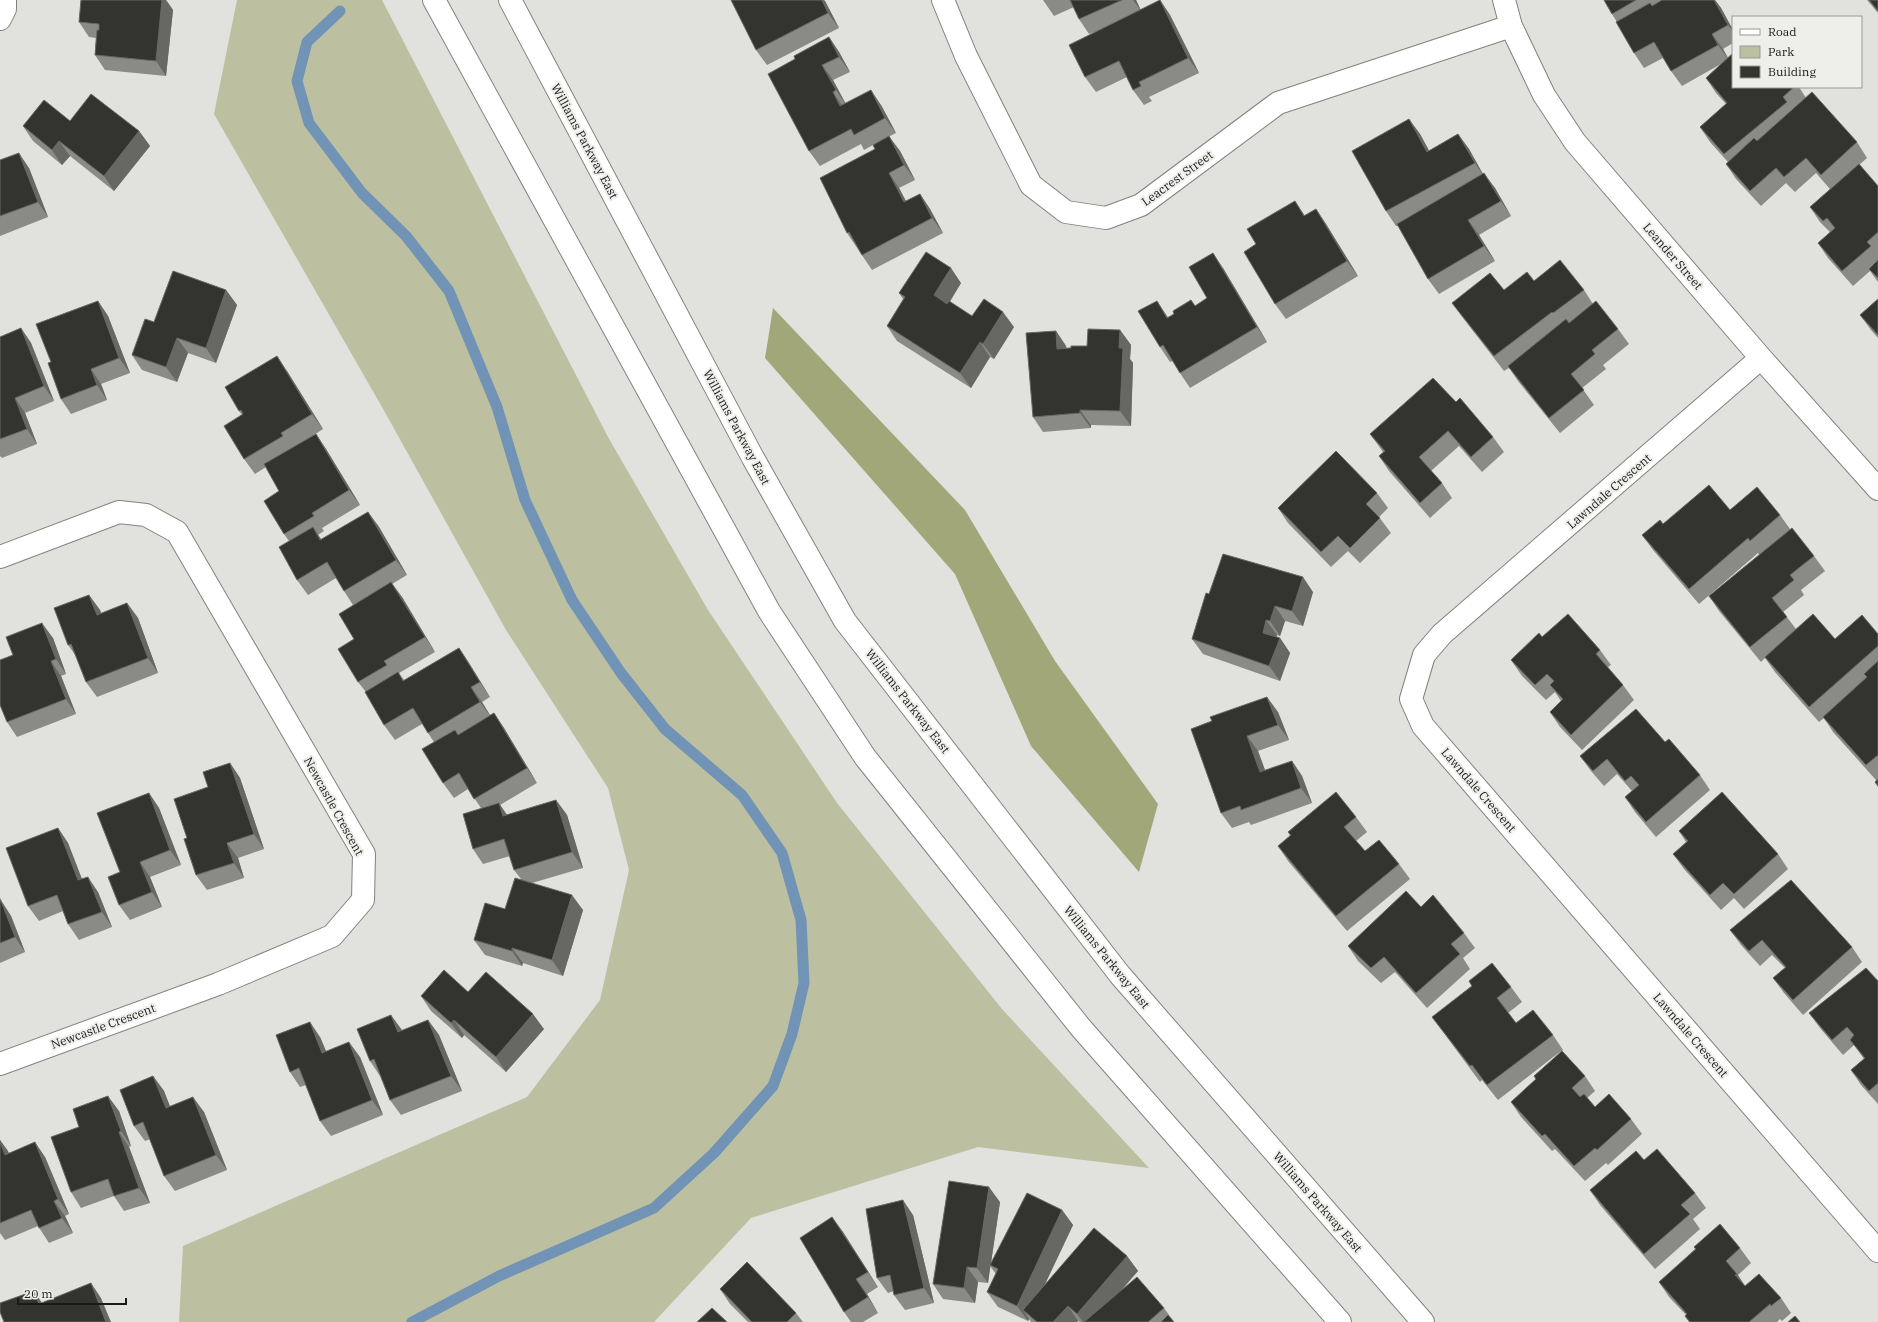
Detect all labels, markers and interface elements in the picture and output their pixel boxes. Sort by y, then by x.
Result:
legend [1732,16,1862,88]
text: Road [1768,24,1797,39]
text: Park [1768,44,1794,59]
text: Building [1768,64,1816,79]
street label: Williams Parkway East [548,81,622,201]
street label: Leacrest Street [1138,147,1216,209]
street label: Leander Street [1640,220,1706,292]
street label: Williams Parkway East [700,367,774,487]
street label: Lawndale Crescent [1564,450,1654,532]
street label: Williams Parkway East [863,646,953,756]
street label: Lawndale Crescent [1438,745,1520,835]
street label: Newcastle Crescent [301,754,367,858]
street label: Williams Parkway East [1061,902,1153,1012]
street label: Lawndale Crescent [1650,990,1732,1080]
street label: Newcastle Crescent [49,1000,157,1052]
street label: Williams Parkway East [1270,1149,1366,1255]
scale bar [18,1280,126,1306]
text: 20 m [24,1286,53,1301]

